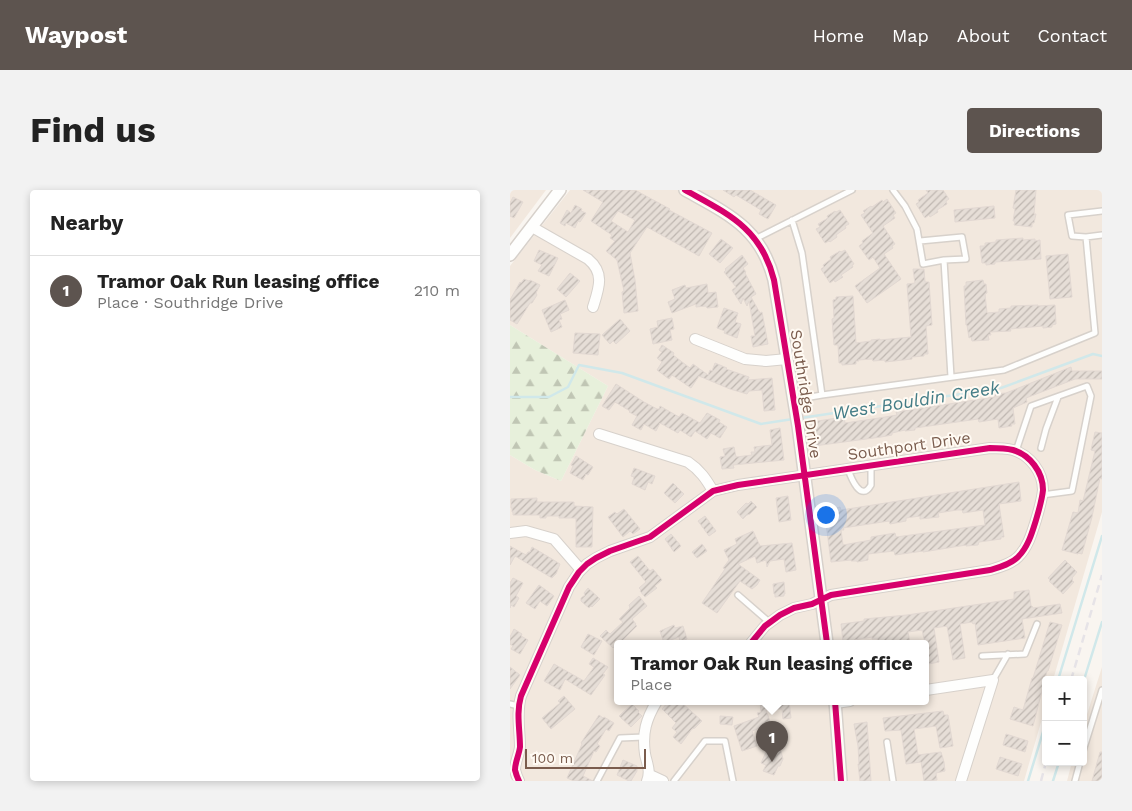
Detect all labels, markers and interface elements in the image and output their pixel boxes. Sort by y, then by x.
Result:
text: Waypost [25,21,127,49]
text: Home [813,25,864,46]
text: Map [892,25,929,46]
text: About [957,25,1009,46]
text: Contact [1037,25,1107,46]
button: Directions [967,108,1102,153]
text: Find us [30,109,156,151]
text: Nearby [50,210,123,235]
text: Tramor Oak Run leasing office [97,270,380,293]
text: 1 [63,281,69,300]
text: 210 m [414,281,460,300]
text: Place · Southridge Drive [97,293,284,312]
street label: Southridge Drive [786,328,826,460]
water label: West Bouldin Creek [831,376,1002,424]
street label: Southport Drive [846,428,972,464]
your location [813,502,839,528]
popup [614,640,929,705]
text: Tramor Oak Run leasing office [630,652,913,675]
text: Place [630,675,672,694]
map controls [1042,676,1087,766]
button: + [1042,676,1087,721]
pin: 1 [756,721,788,762]
button: − [1042,721,1087,766]
scale bar [525,746,646,769]
text: 100 m [532,750,573,766]

